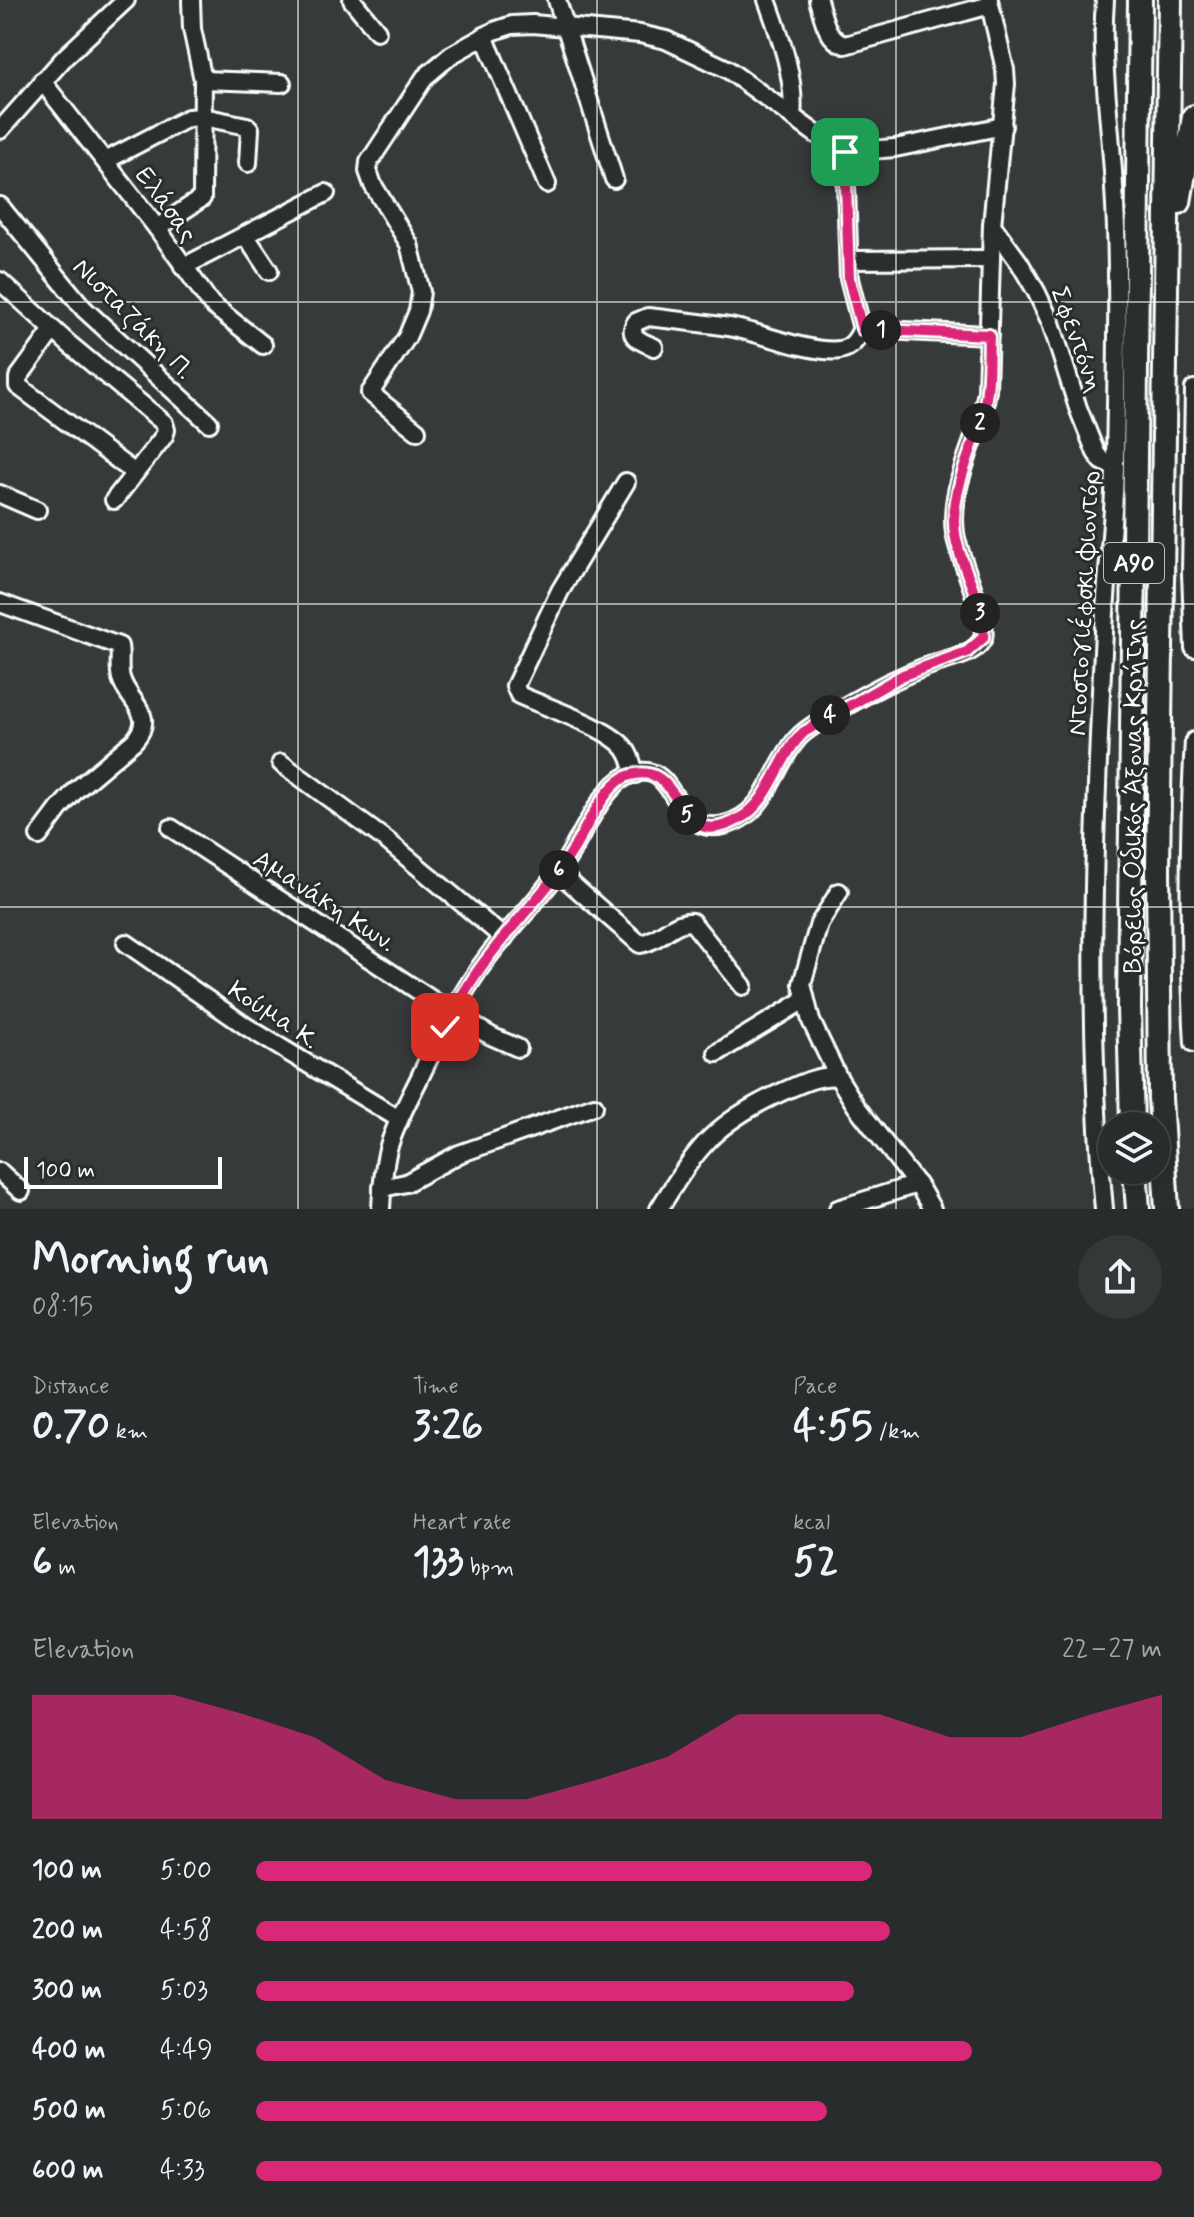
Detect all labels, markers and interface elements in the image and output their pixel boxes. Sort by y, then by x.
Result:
pin [811,118,879,186]
icon: arrive [823,130,867,174]
street label: Ελάσας [126,160,204,250]
street label: Νισταζάκη Π. [65,251,201,387]
street label: Σφεντόνη [1041,282,1111,397]
pin: 1 [861,310,901,350]
text: 1 [876,316,886,344]
pin: 2 [960,403,1000,443]
text: 2 [975,409,985,437]
street label: Ντοστογιέφσκι Φιοντόρ [1061,469,1109,737]
road number: Α90 [1104,543,1164,583]
pin: 3 [960,593,1000,633]
text: 3 [975,599,985,627]
street label: Βόρειος Οδικός Άξονας Κρήτης [1117,619,1151,973]
pin: 4 [810,695,850,735]
text: 4 [824,701,836,729]
pin: 5 [667,795,707,835]
text: 5 [680,801,694,829]
street label: Αμανάκη Κων. [246,843,402,961]
pin: 6 [539,850,579,890]
text: 6 [553,856,565,884]
street label: Κούμα Κ. [221,974,325,1058]
pin [411,993,479,1061]
icon: check [423,1005,467,1049]
map controls [1098,1112,1170,1184]
button: layers [1098,1112,1170,1184]
scale bar [24,1153,222,1189]
text: 100 m [36,1157,95,1185]
text: Morning run [32,1231,269,1289]
button: share [1078,1235,1162,1319]
text: 08:15 [32,1290,93,1324]
text: Distance [32,1373,109,1401]
text: Time [413,1373,459,1401]
text: Pace [793,1373,837,1401]
text: 0.70 [32,1401,110,1453]
text: 3:26 [413,1401,483,1453]
text: 4:55 [793,1401,873,1453]
text: km [110,1418,148,1446]
text: /km [873,1418,920,1446]
text: Elevation [32,1509,119,1537]
text: Heart rate [413,1509,511,1537]
text: kcal [793,1509,830,1537]
text: 6 [32,1537,52,1589]
text: 133 [413,1537,464,1589]
text: 52 [793,1537,838,1589]
text: m [52,1554,76,1582]
text: bpm [464,1554,514,1582]
text: Elevation [32,1633,134,1667]
text: 22–27 m [1062,1633,1162,1667]
text: 100 m [32,1854,102,1888]
text: 5:00 [160,1854,212,1888]
text: 200 m [32,1914,103,1948]
text: 4:58 [160,1914,212,1948]
text: 300 m [32,1974,102,2008]
text: 5:03 [160,1974,208,2008]
text: 400 m [32,2034,105,2068]
text: 4:49 [160,2034,213,2068]
text: 500 m [32,2094,106,2128]
text: 5:06 [160,2094,211,2128]
text: 600 m [32,2154,104,2188]
text: 4:33 [160,2154,205,2188]

